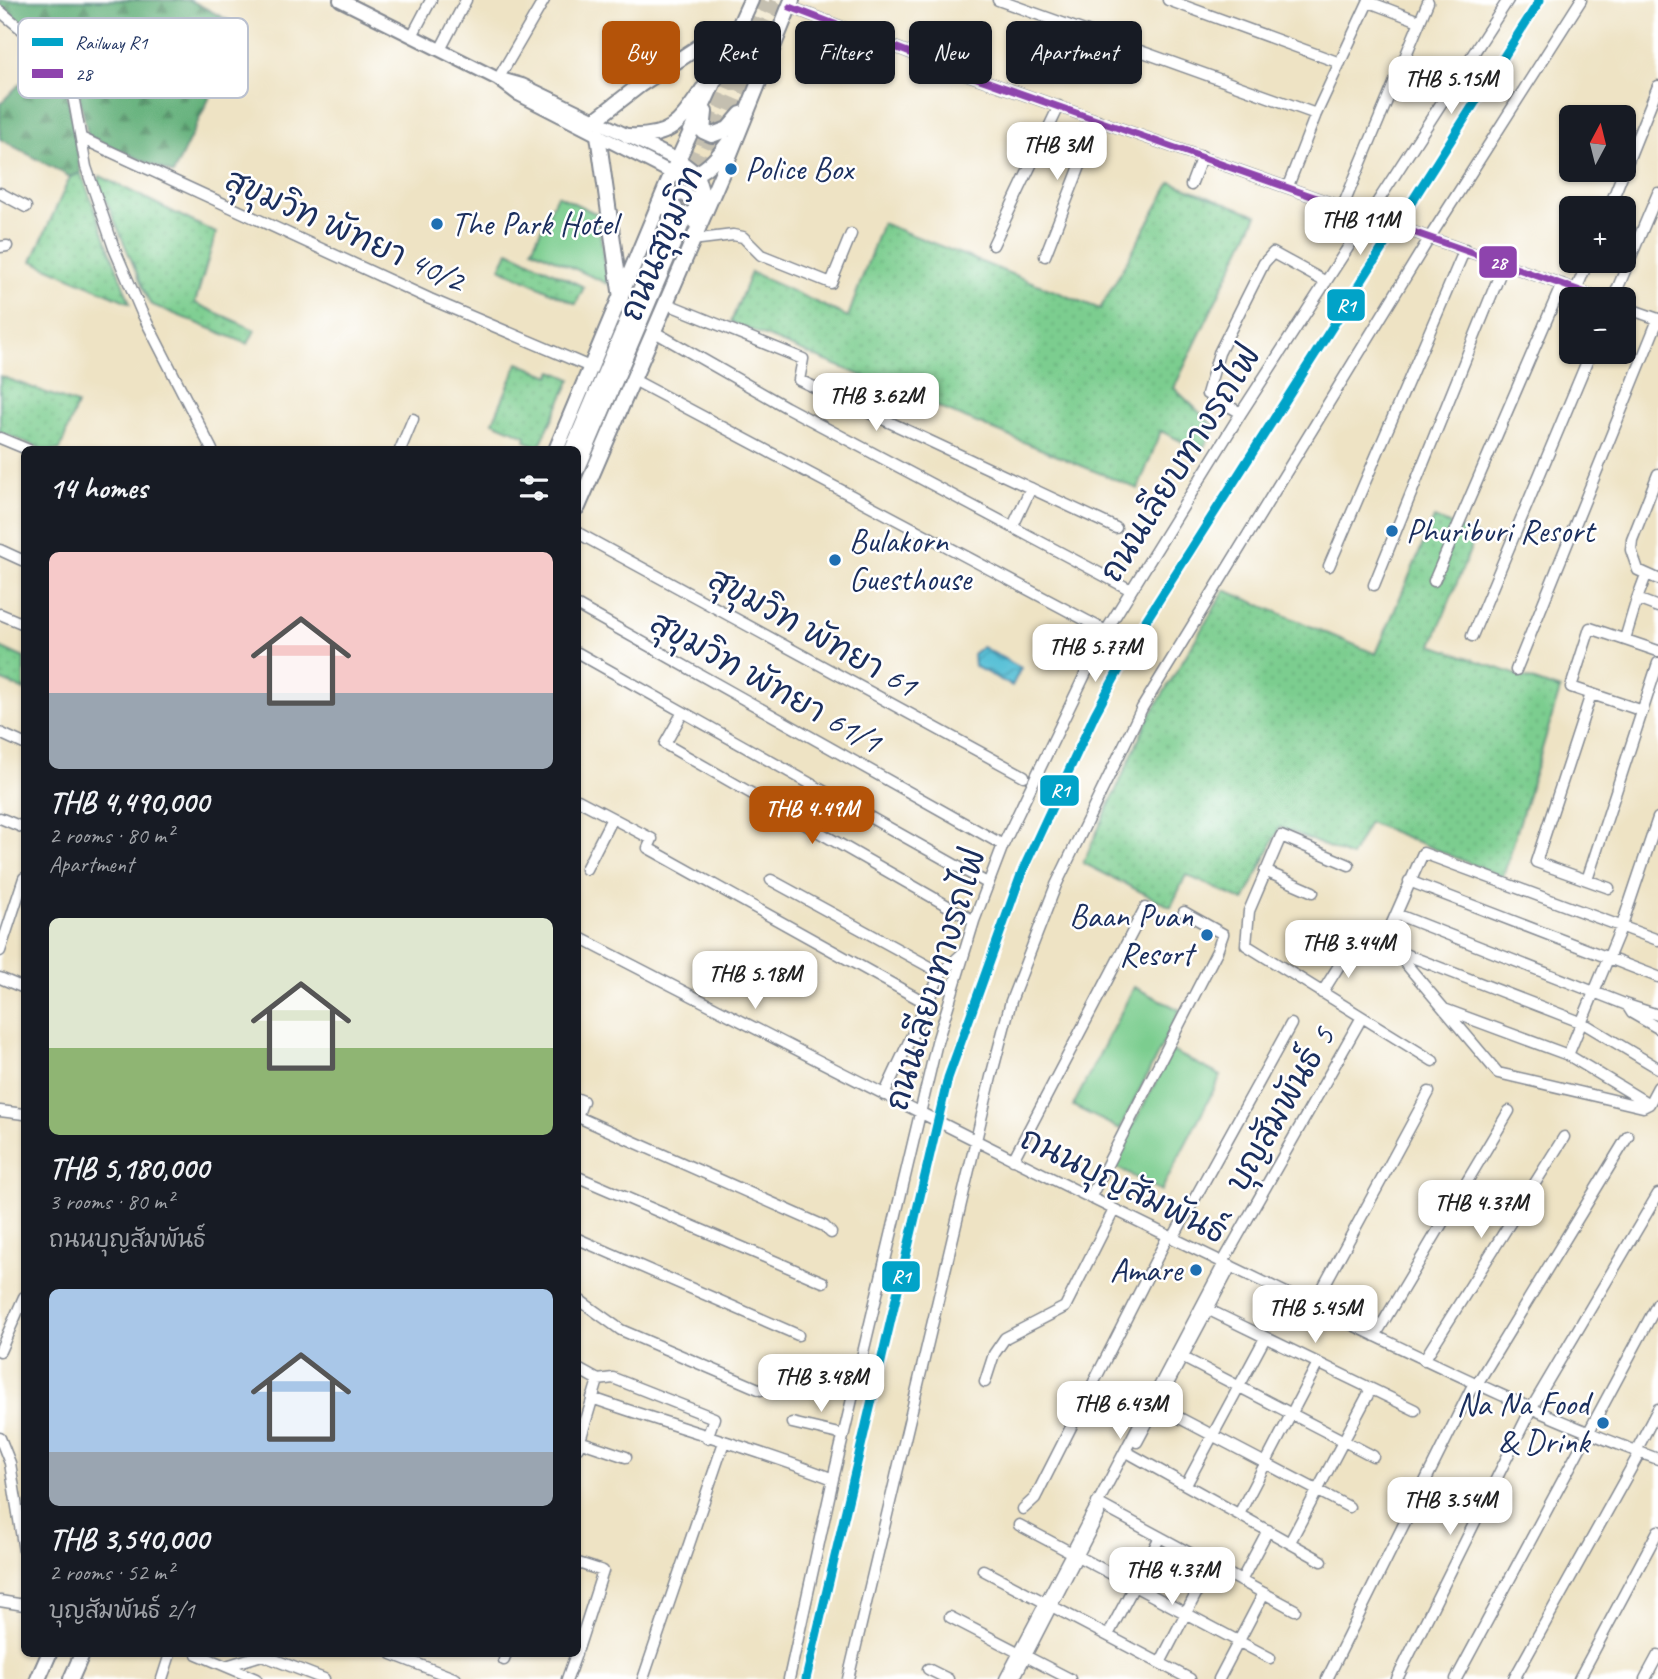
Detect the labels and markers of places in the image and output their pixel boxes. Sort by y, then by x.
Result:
pin: THB 5.15M [1371,57,1531,116]
pin: THB 3M [1000,122,1114,182]
place label: Police Box [745,148,856,190]
marker: Police Box [723,161,739,177]
pin: THB 11M [1295,198,1425,257]
place label: The Park Hotel [451,203,622,245]
marker: The Park Hotel [429,216,445,232]
pin: THB 3.62M [796,374,956,433]
place label: Phuriburi Resort [1406,510,1597,552]
place label: Bulakorn Guesthouse [849,520,973,600]
marker: Phuriburi Resort [1384,523,1400,539]
marker: Bulakorn Guesthouse [827,552,843,568]
pin: THB 5.77M [1015,624,1175,684]
pin: THB 4.49M [732,786,892,846]
place label: Baan Puan Resort [1069,895,1197,975]
pin: THB 3.44M [1268,920,1428,980]
marker: Baan Puan Resort [1199,927,1215,943]
pin: THB 5.18M [675,951,835,1011]
pin: THB 4.37M [1401,1180,1561,1240]
place label: Amare [1110,1249,1184,1291]
marker: Amare [1188,1262,1204,1278]
pin: THB 5.45M [1235,1286,1395,1345]
pin: THB 3.48M [741,1354,901,1414]
pin: THB 6.43M [1040,1382,1200,1441]
place label: Na Na Food & Drink [1457,1383,1594,1463]
marker: Na Na Food & Drink [1595,1415,1611,1431]
pin: THB 3.54M [1370,1478,1530,1537]
pin: THB 4.37M [1092,1548,1252,1607]

